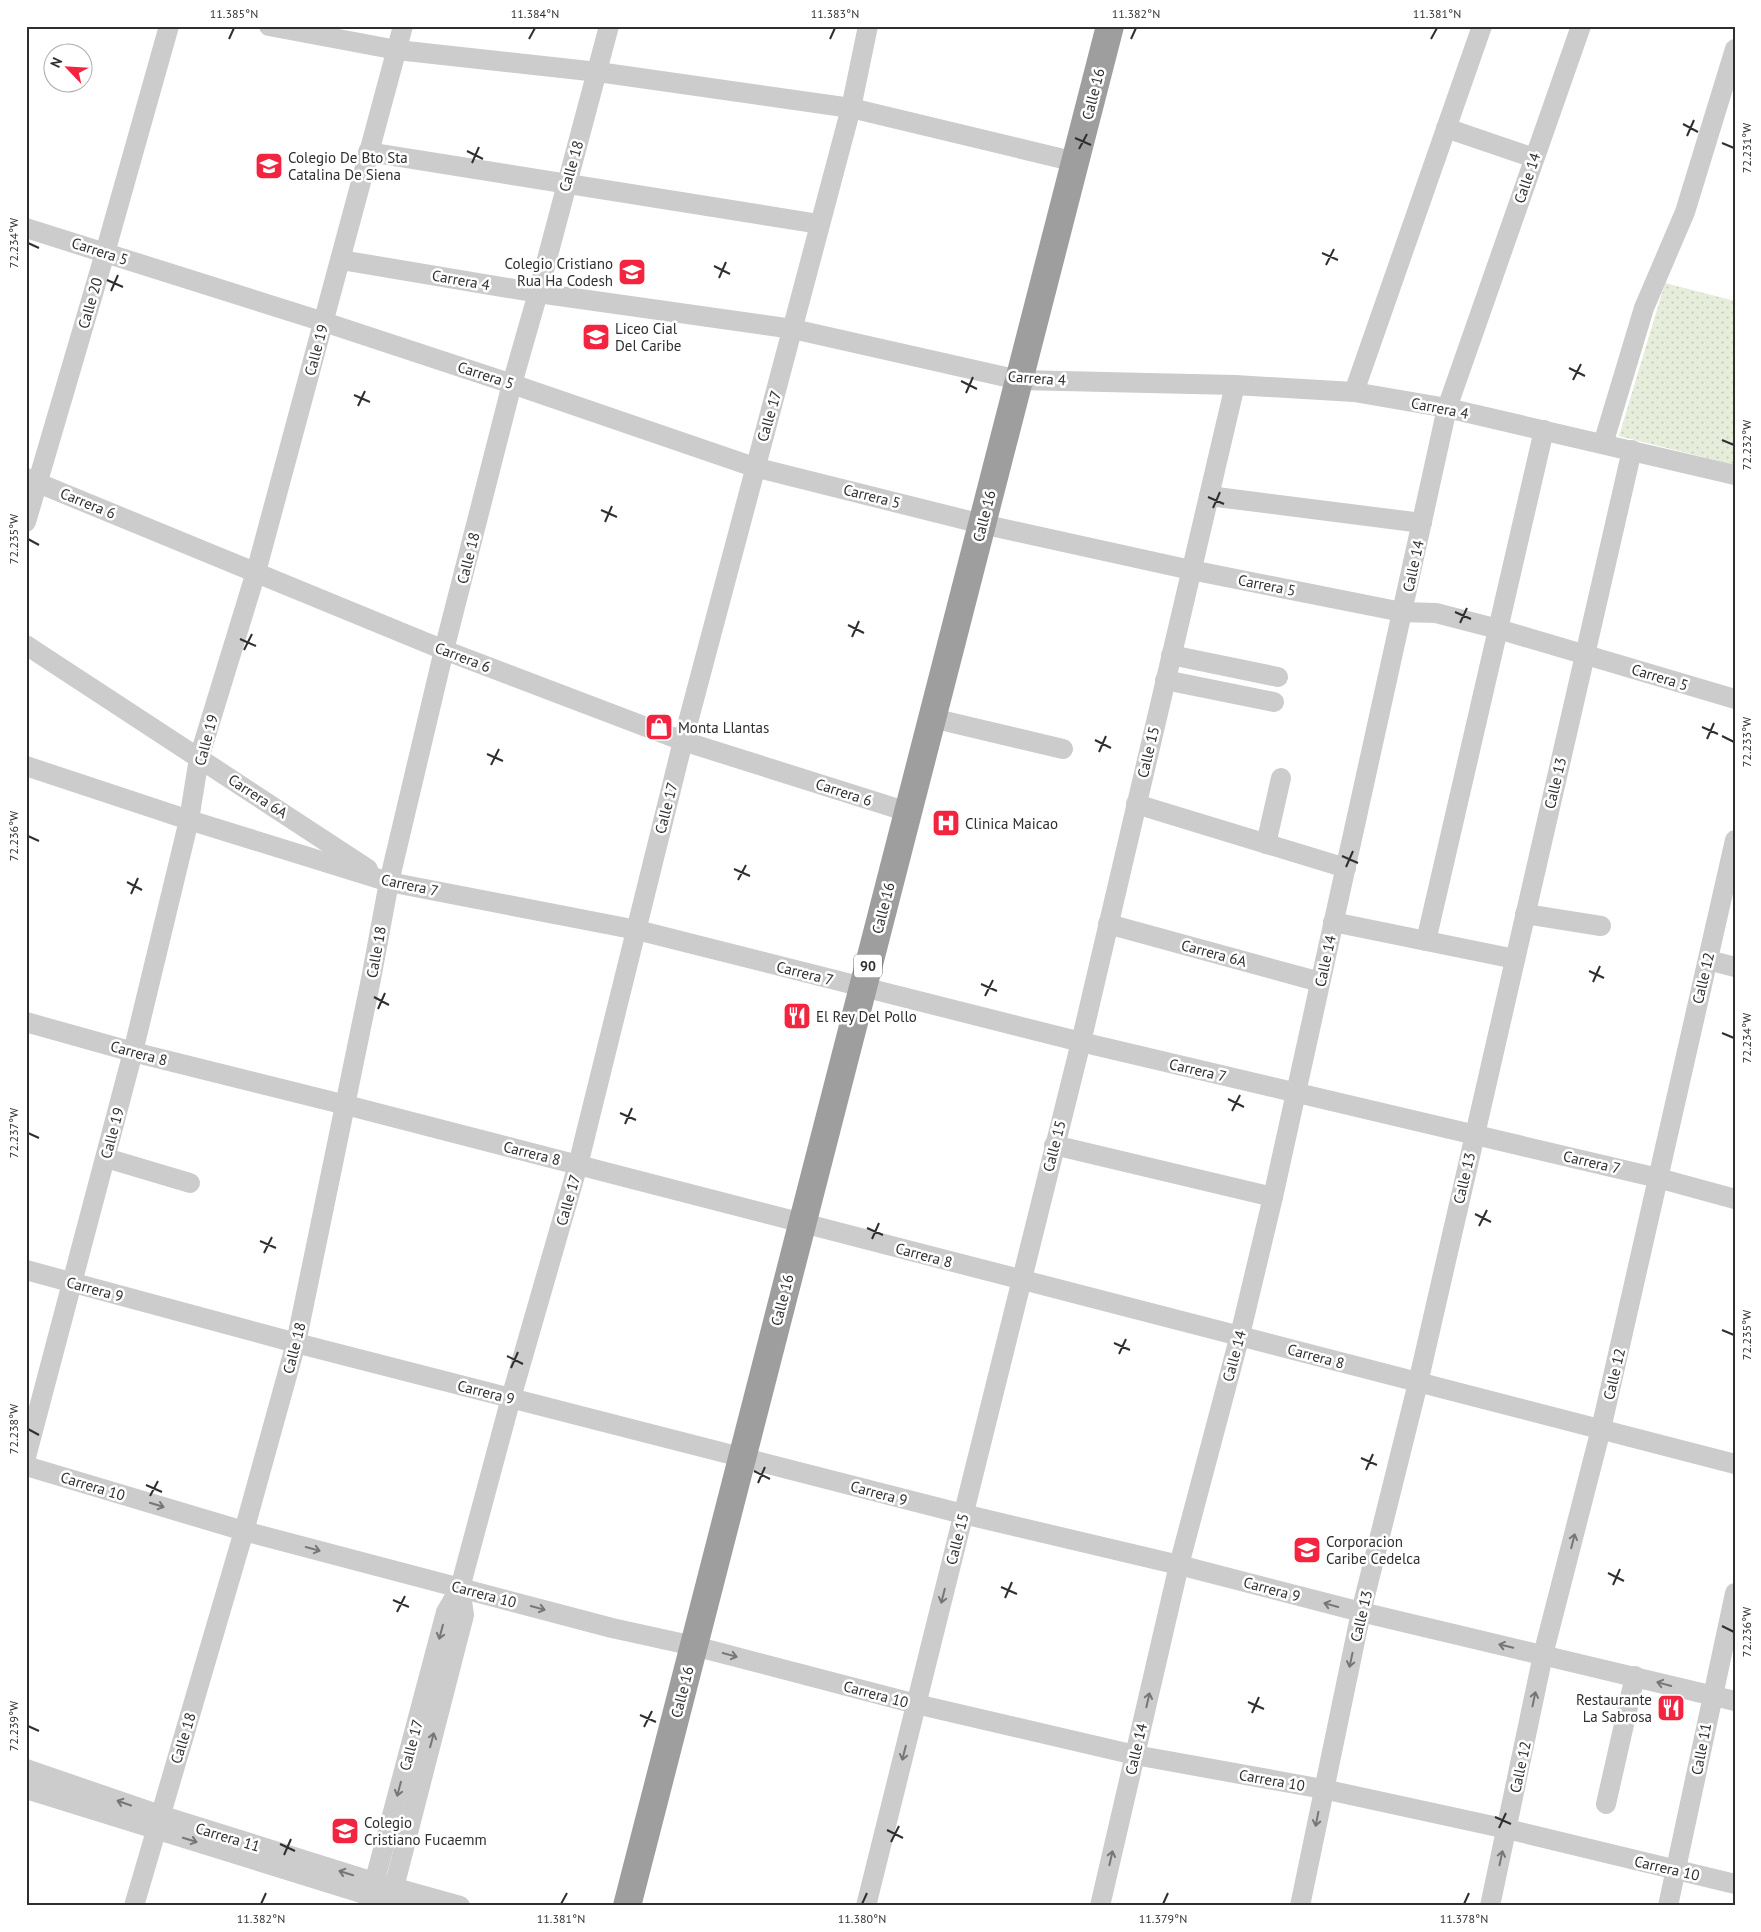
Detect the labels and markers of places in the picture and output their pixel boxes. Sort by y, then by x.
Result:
place label: Colegio De Bto Sta Catalina De Siena [288,148,408,184]
school or university icon: Colegio De Bto Sta Catalina De Siena [254,151,284,181]
place label: Colegio Cristiano Rua Ha Codesh [504,254,613,290]
school or university icon: Colegio Cristiano Rua Ha Codesh [617,257,647,287]
place label: Liceo Cial Del Caribe [615,319,681,355]
school or university icon: Liceo Cial Del Caribe [581,322,611,352]
shop icon: Monta Llantas [644,712,674,742]
place label: Monta Llantas [678,718,769,737]
hospital icon: Clinica Maicao [931,808,961,838]
place label: Clinica Maicao [965,814,1058,833]
restaurant icon: El Rey Del Pollo [782,1001,812,1031]
place label: El Rey Del Pollo [816,1007,917,1026]
place label: Corporacion Caribe Cedelca [1326,1532,1421,1568]
school or university icon: Corporacion Caribe Cedelca [1292,1535,1322,1565]
place label: Restaurante La Sabrosa [1576,1690,1652,1726]
restaurant icon: Restaurante La Sabrosa [1656,1693,1686,1723]
place label: Colegio Cristiano Fucaemm [364,1813,487,1849]
school or university icon: Colegio Cristiano Fucaemm [330,1816,360,1846]

